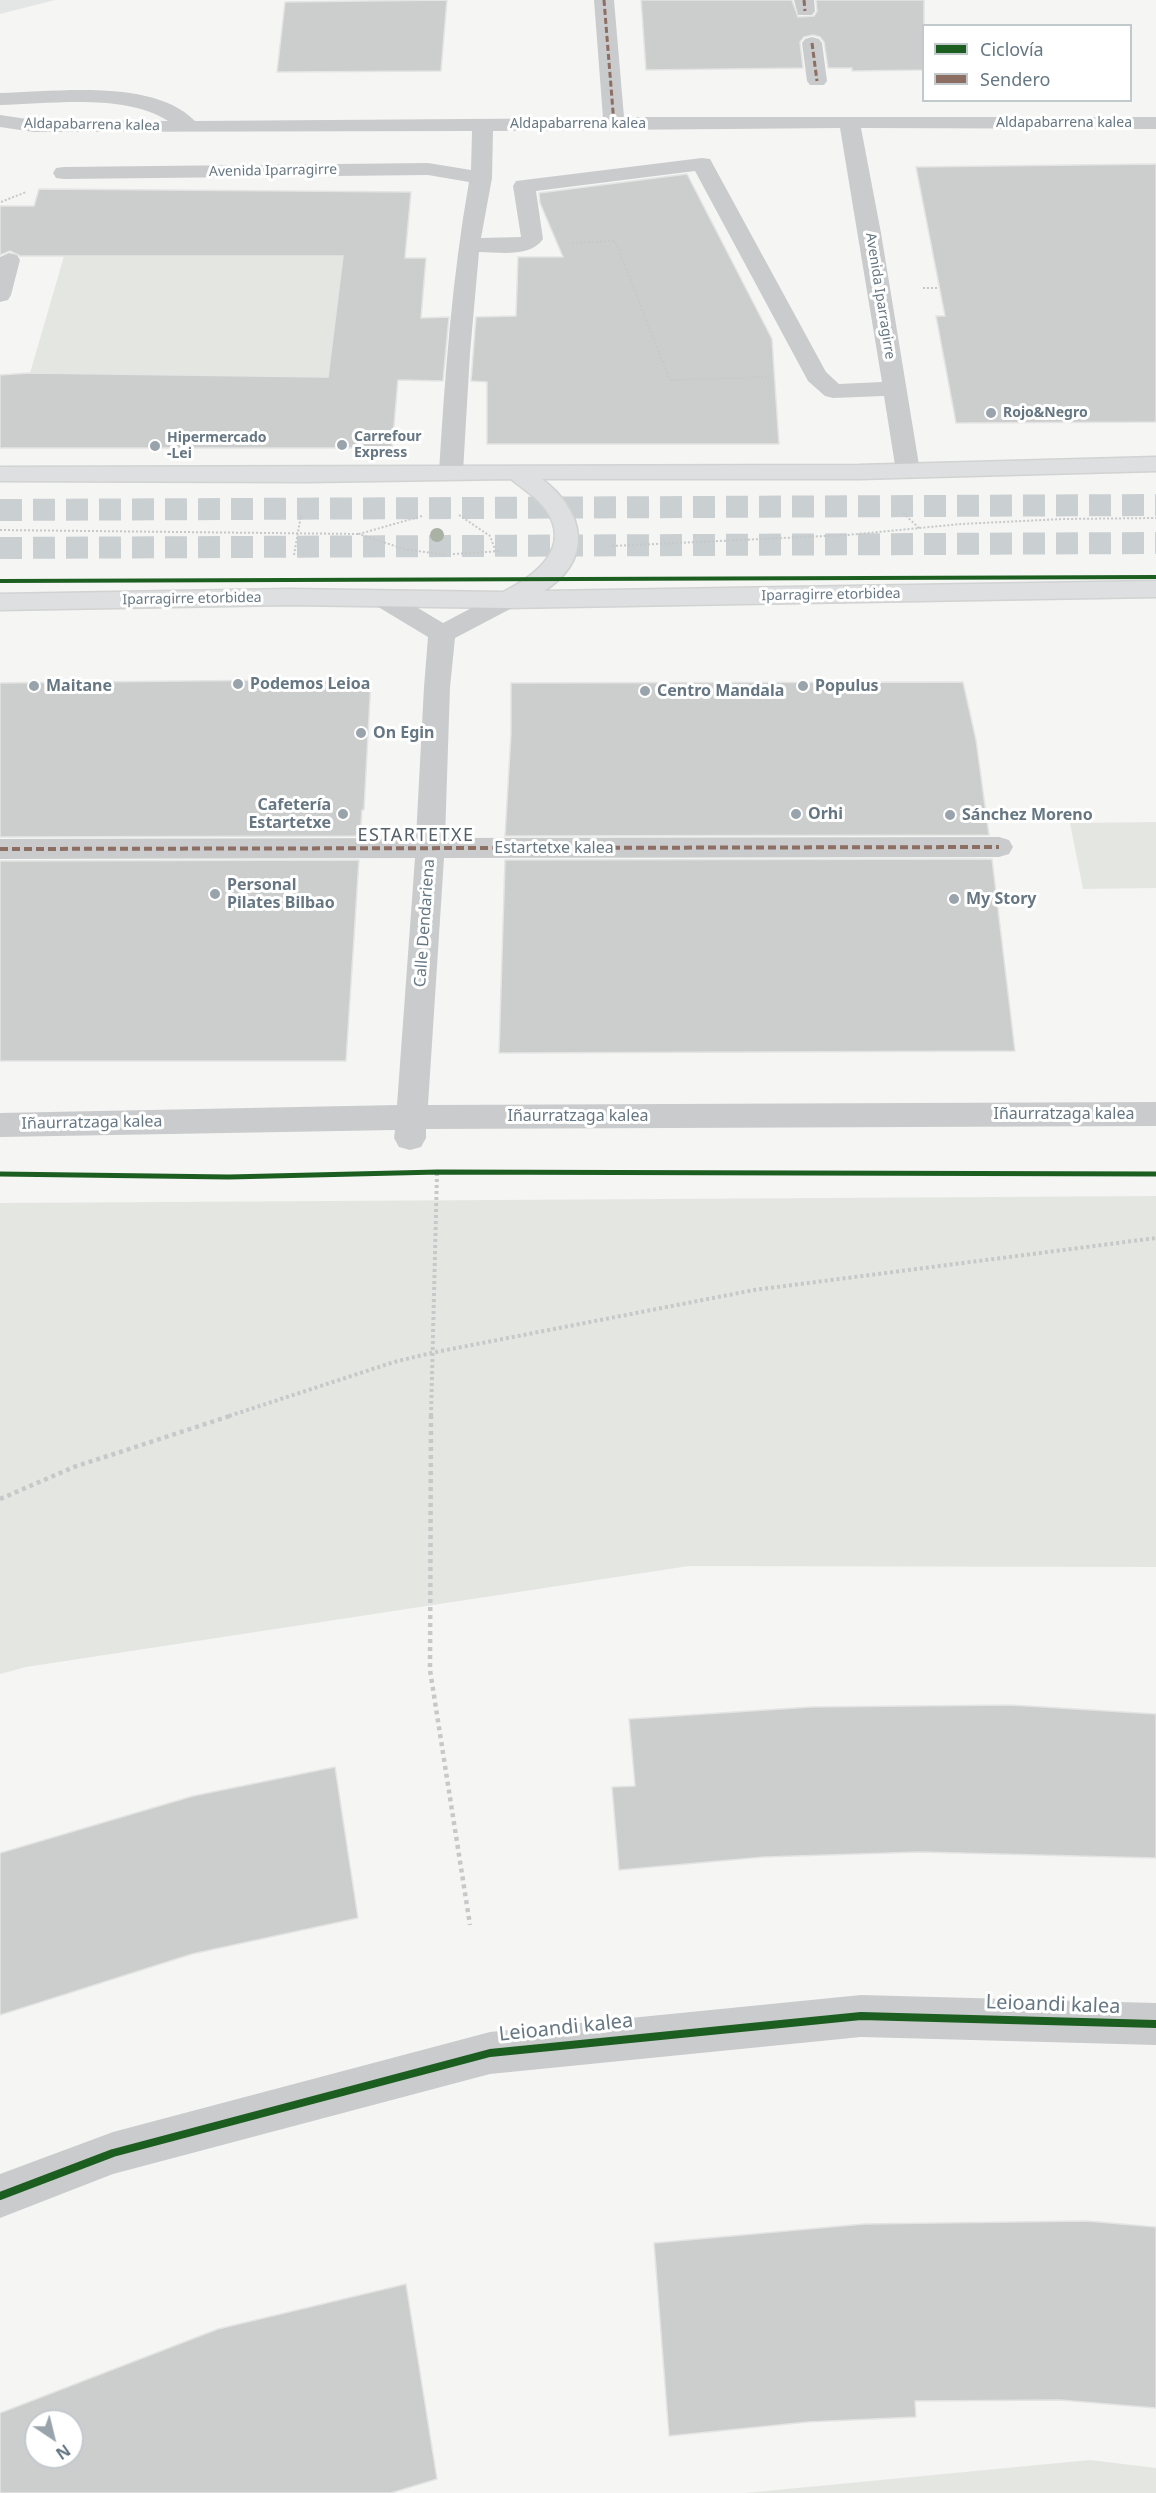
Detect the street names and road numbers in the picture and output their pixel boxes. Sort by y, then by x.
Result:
street label: Aldapabarrena kalea [24,115,160,135]
street label: Aldapabarrena kalea [996,115,1132,131]
street label: Aldapabarrena kalea [510,116,646,132]
street label: Avenida Iparragirre [209,161,337,181]
street label: Avenida Iparragirre [862,231,898,361]
street label: Iparragirre etorbidea [761,585,901,605]
street label: Iparragirre etorbidea [122,589,262,609]
street label: Estartetxe kalea [494,838,614,858]
street label: Calle Dendariena [411,858,439,988]
street label: Iñaurratzaga kalea [994,1104,1134,1124]
street label: Iñaurratzaga kalea [508,1106,648,1126]
street label: Iñaurratzaga kalea [21,1112,163,1134]
street label: Leioandi kalea [985,1991,1121,2019]
street label: Leioandi kalea [498,2009,634,2047]

